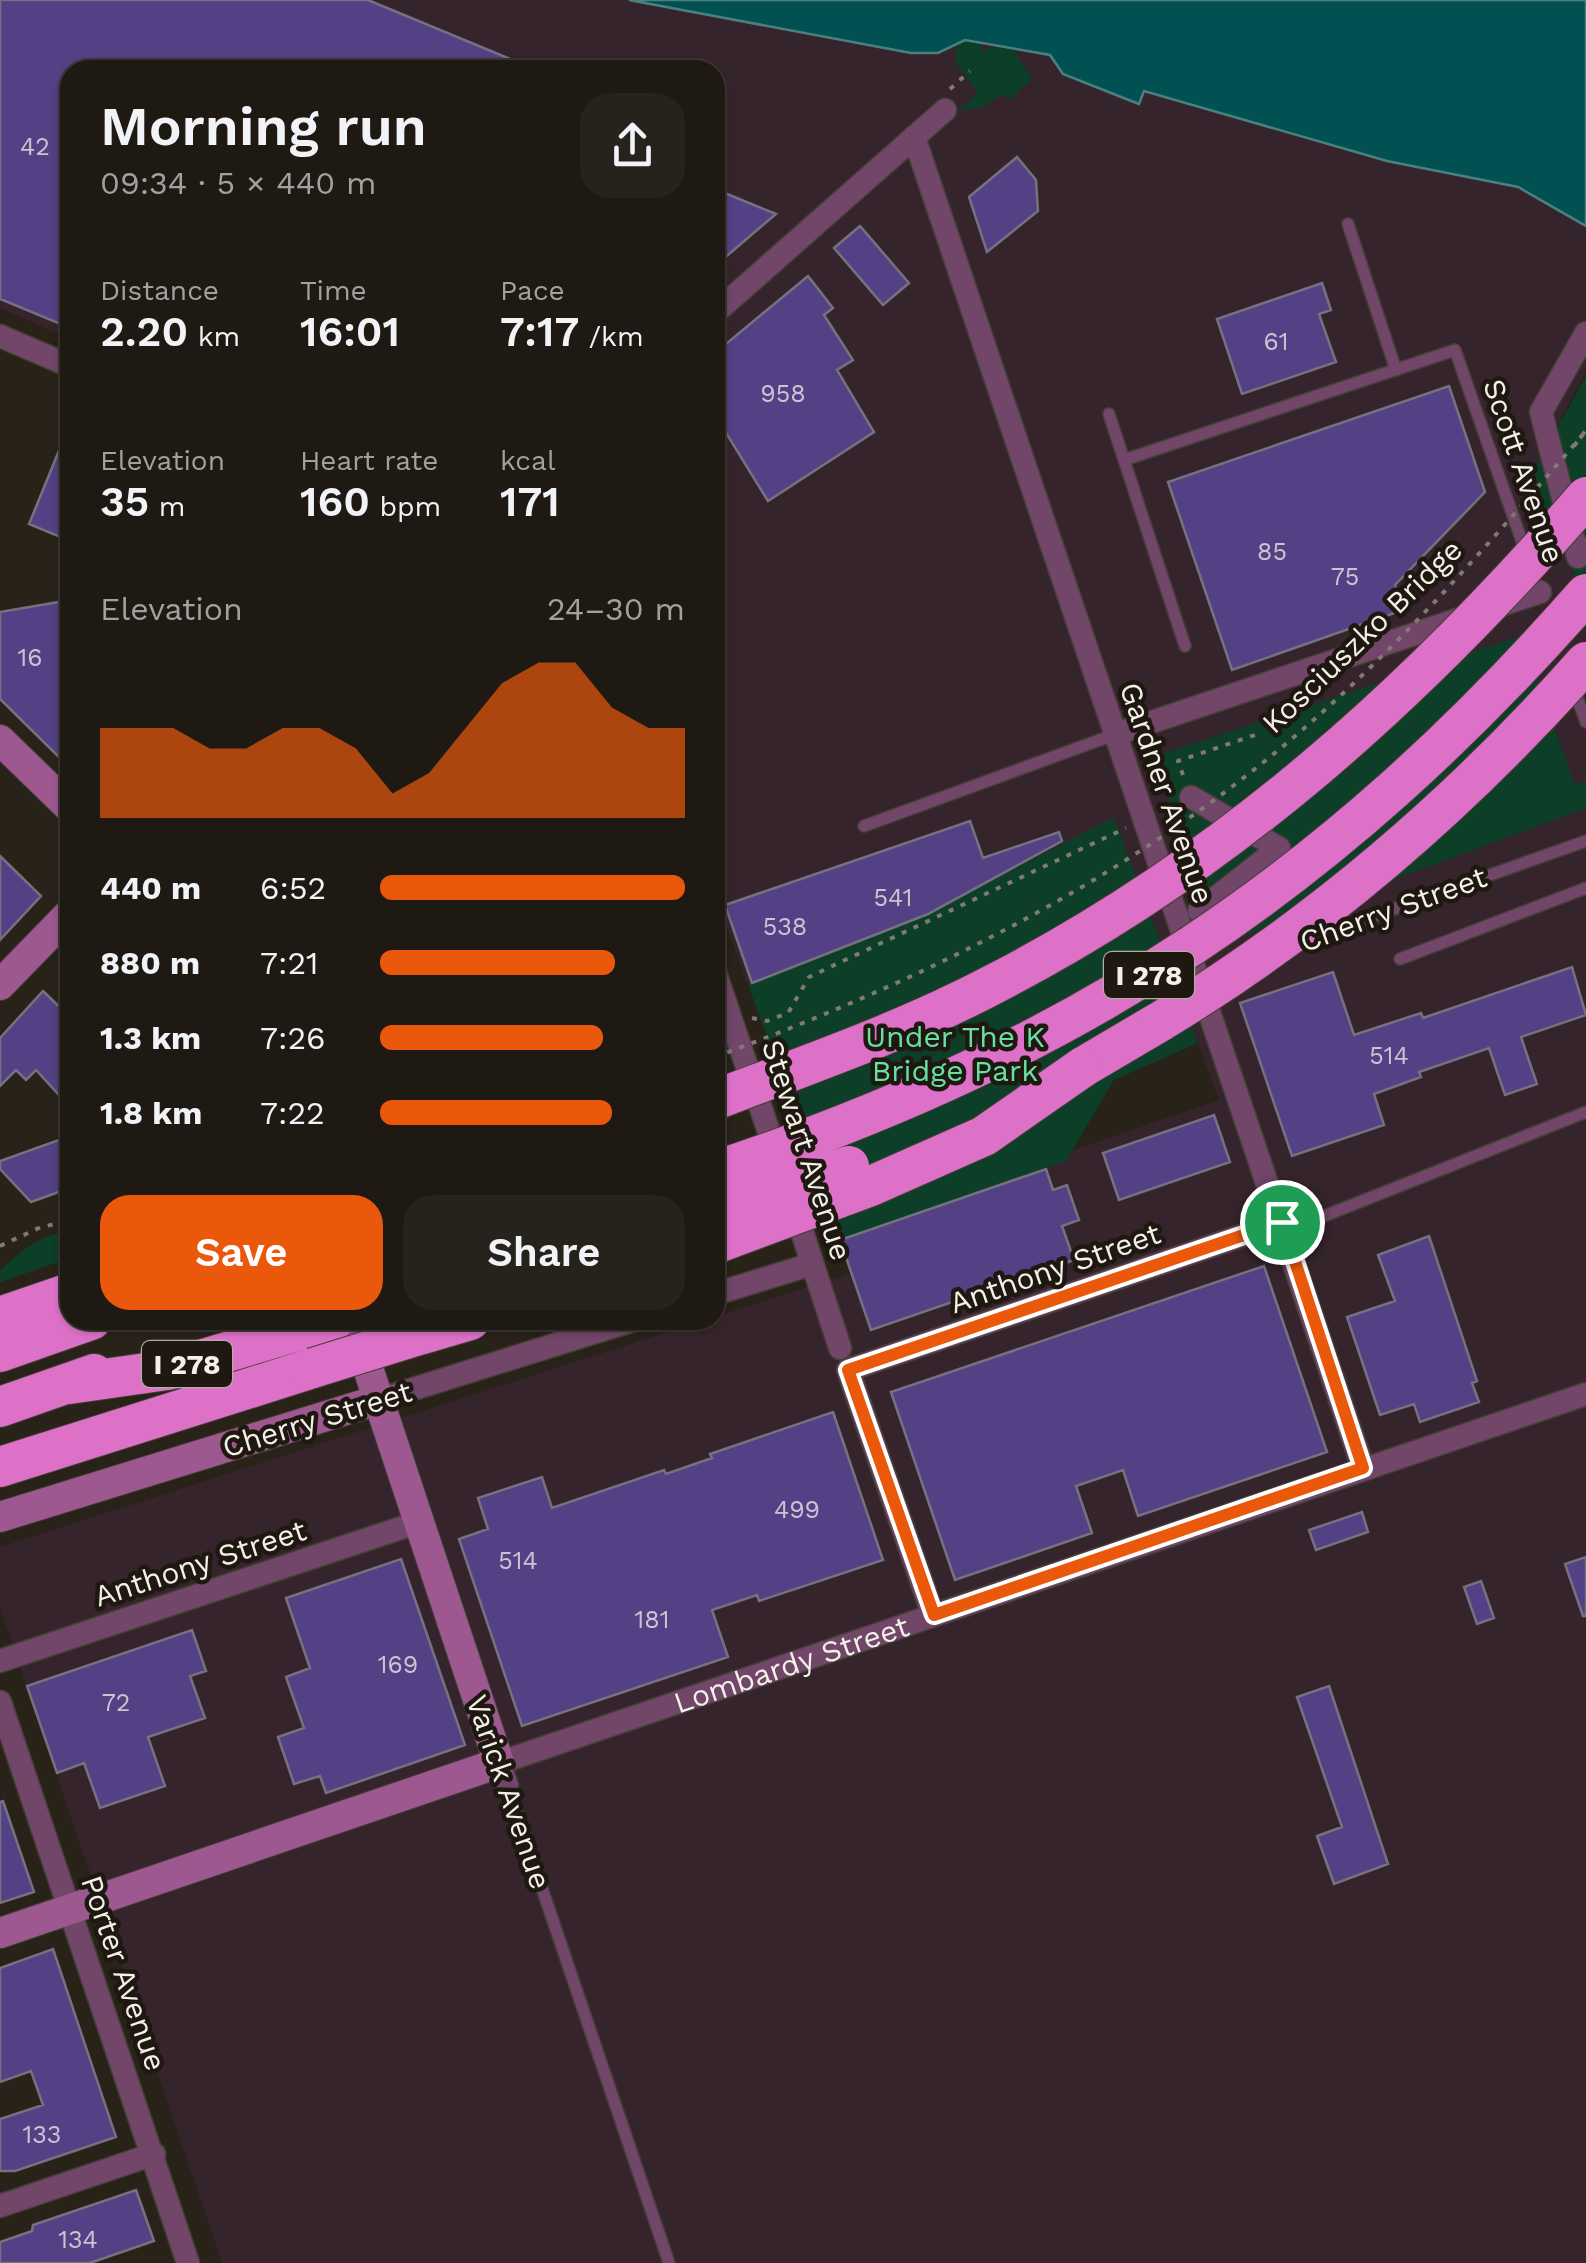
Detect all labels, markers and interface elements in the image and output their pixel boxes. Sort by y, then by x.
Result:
button: share [580,93,685,198]
text: Morning run [100,94,427,158]
house number: 42 [20,132,50,161]
text: 09:34 · 5 × 440 m [100,164,377,202]
text: Distance [100,274,219,307]
text: Time [300,274,367,307]
text: Pace [500,274,565,307]
text: 2.20 [100,307,188,356]
text: 16:01 [300,307,400,356]
text: 7:17 [500,307,579,356]
text: km [188,320,240,353]
text: /km [579,320,644,353]
house number: 61 [1264,327,1288,356]
street label: Scott Avenue [1476,374,1572,568]
house number: 958 [760,379,806,408]
text: Elevation [100,444,225,477]
text: Heart rate [300,444,438,477]
text: kcal [500,444,555,477]
text: 35 [100,477,149,526]
text: 160 [300,477,370,526]
text: 171 [500,477,560,526]
text: m [149,490,185,523]
text: bpm [370,490,441,523]
street label: Kosciuszko Bridge [1255,532,1469,740]
house number: 85 [1257,537,1287,566]
house number: 75 [1331,562,1359,591]
text: Elevation [100,590,243,628]
text: 24–30 m [547,590,685,628]
house number: 16 [18,643,42,672]
street label: Gardner Avenue [1113,678,1221,908]
street label: Cherry Street [1295,859,1492,959]
text: 440 m [100,869,201,907]
text: 6:52 [260,869,326,907]
house number: 541 [873,883,913,912]
house number: 538 [763,912,807,941]
text: 880 m [100,944,200,982]
text: 7:21 [260,944,319,982]
road number: I 278 [1104,952,1194,998]
text: 1.3 km [100,1019,201,1057]
text: 7:26 [260,1019,326,1057]
park label: Under The K Bridge Park [865,1019,1045,1088]
street label: Stewart Avenue [755,1035,859,1265]
house number: 514 [1369,1041,1409,1070]
text: 1.8 km [100,1094,202,1132]
text: 7:22 [260,1094,325,1132]
pin [1240,1180,1325,1265]
button: Save [100,1195,383,1310]
button: Share [403,1195,685,1310]
icon: arrive [1255,1195,1310,1250]
street label: Anthony Street [945,1215,1165,1320]
road number: I 278 [142,1341,232,1387]
street label: Cherry Street [218,1373,416,1464]
house number: 499 [774,1495,820,1524]
street label: Anthony Street [90,1512,311,1614]
house number: 514 [498,1546,538,1575]
house number: 181 [635,1605,669,1634]
street label: Lombardy Street [669,1608,914,1720]
house number: 169 [378,1650,418,1679]
house number: 72 [102,1688,130,1717]
street label: Varick Avenue [459,1690,559,1894]
street label: Porter Avenue [74,1871,174,2075]
house number: 133 [23,2120,61,2149]
house number: 134 [58,2225,98,2254]

